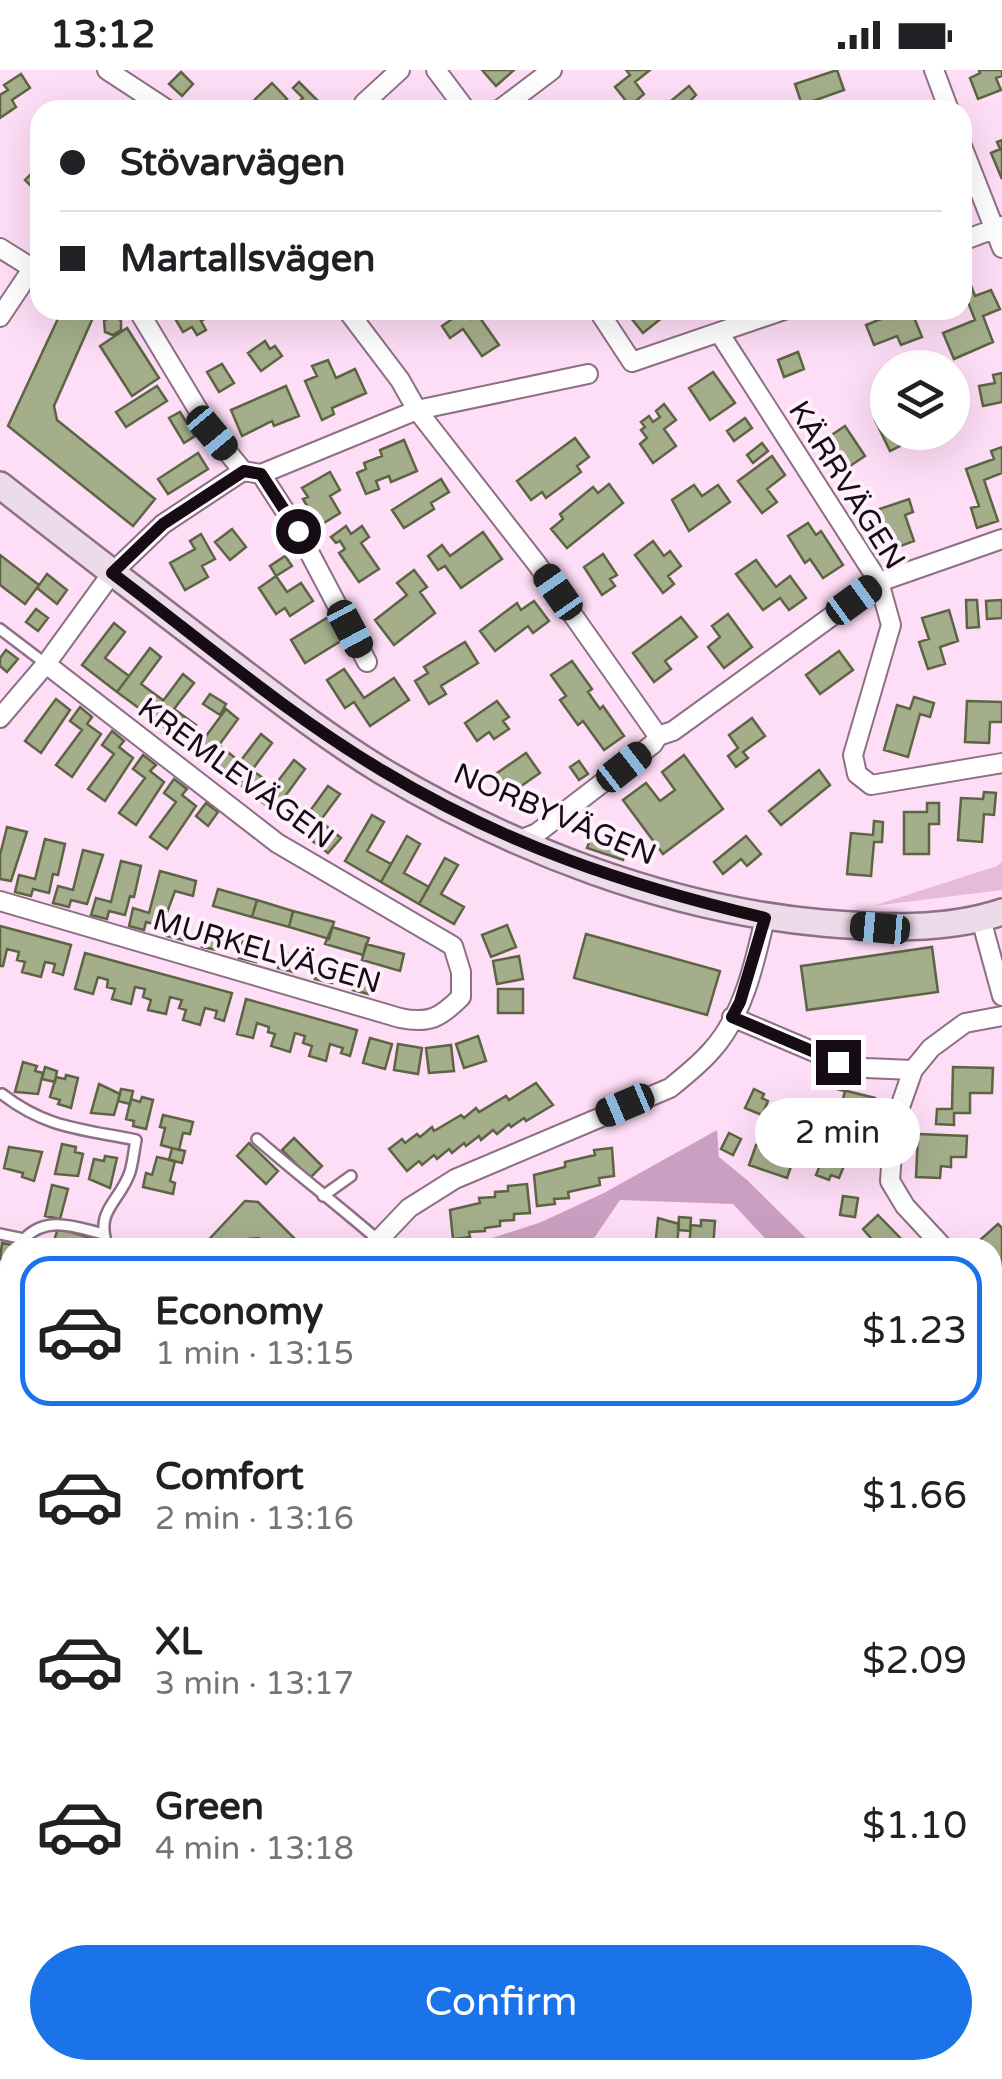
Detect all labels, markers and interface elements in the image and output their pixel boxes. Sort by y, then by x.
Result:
text: 13:12 [50,12,155,58]
text: Stövarvägen [120,140,345,186]
text: Martallsvägen [120,236,375,282]
map controls [870,350,970,450]
button: layers [870,350,970,450]
street label: KÄRRVÄGEN [780,394,913,576]
car [181,400,243,466]
route start [276,509,321,554]
car [529,559,587,625]
car [821,570,887,630]
car [323,595,377,663]
street label: KREMLEVÄGEN [130,690,341,857]
car [591,737,657,797]
street label: NORBYVÄGEN [448,755,662,874]
street label: MURKELVÄGEN [149,901,385,1002]
car [849,910,911,946]
route end [816,1040,861,1085]
car [592,1079,658,1131]
callout: 2 min [756,1097,920,1167]
text: 2 min [795,1114,880,1152]
icon: car [35,1286,125,1376]
text: Economy [155,1289,323,1335]
text: $1.23 [862,1308,967,1354]
text: 1 min · 13:15 [155,1335,354,1373]
icon: car [35,1451,125,1541]
text: Comfort [155,1454,304,1500]
text: $1.66 [862,1473,967,1519]
text: 2 min · 13:16 [155,1500,354,1538]
icon: car [35,1616,125,1706]
text: XL [155,1619,202,1665]
text: $2.09 [862,1638,967,1684]
text: 3 min · 13:17 [155,1665,354,1703]
icon: car [35,1781,125,1871]
text: Green [155,1784,264,1830]
text: $1.10 [862,1803,967,1849]
text: 4 min · 13:18 [155,1830,354,1868]
button: Confirm [30,1945,972,2060]

